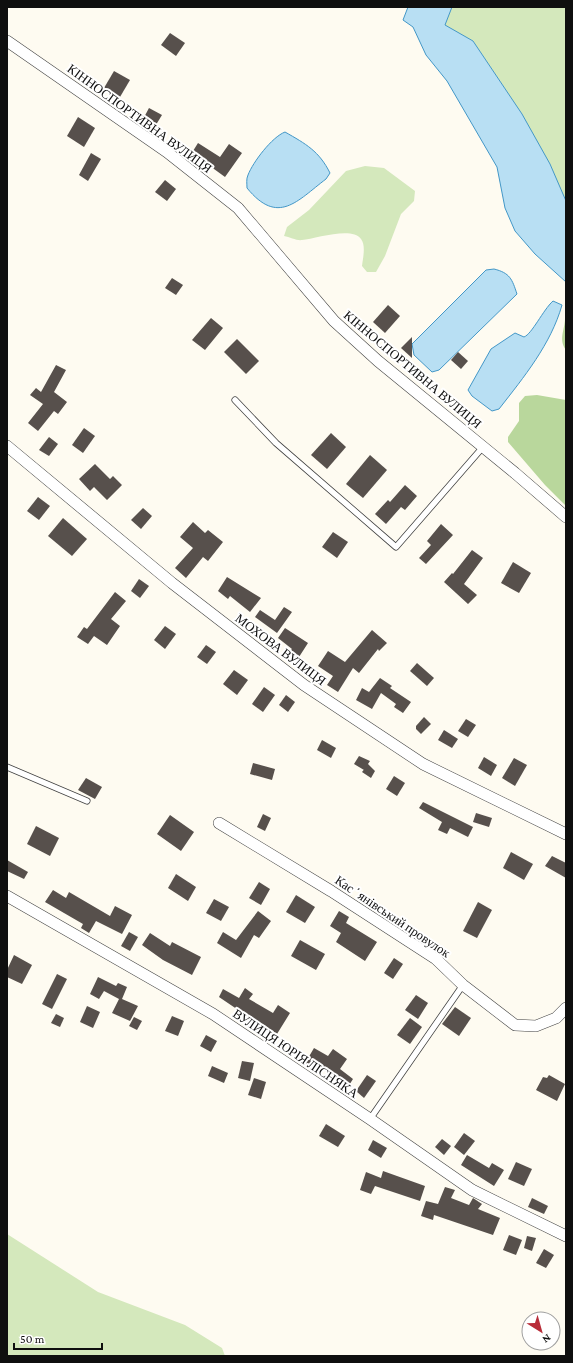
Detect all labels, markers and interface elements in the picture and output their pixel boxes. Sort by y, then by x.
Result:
street label: КІННОСПОРТИВНА ВУЛИЦЯ [65,61,215,176]
street label: КІННОСПОРТИВНА ВУЛИЦЯ [341,307,485,432]
street label: МОХОВА ВУЛИЦЯ [233,611,329,688]
street label: Касʼянівський провулок [332,872,454,961]
street label: ВУЛИЦЯ ЮРІЯ ЛІСНЯКА [230,1006,362,1101]
north arrow [521,1311,561,1351]
scale bar [14,1325,102,1351]
text: 50 m [20,1332,45,1346]
text: N [540,1332,554,1346]

